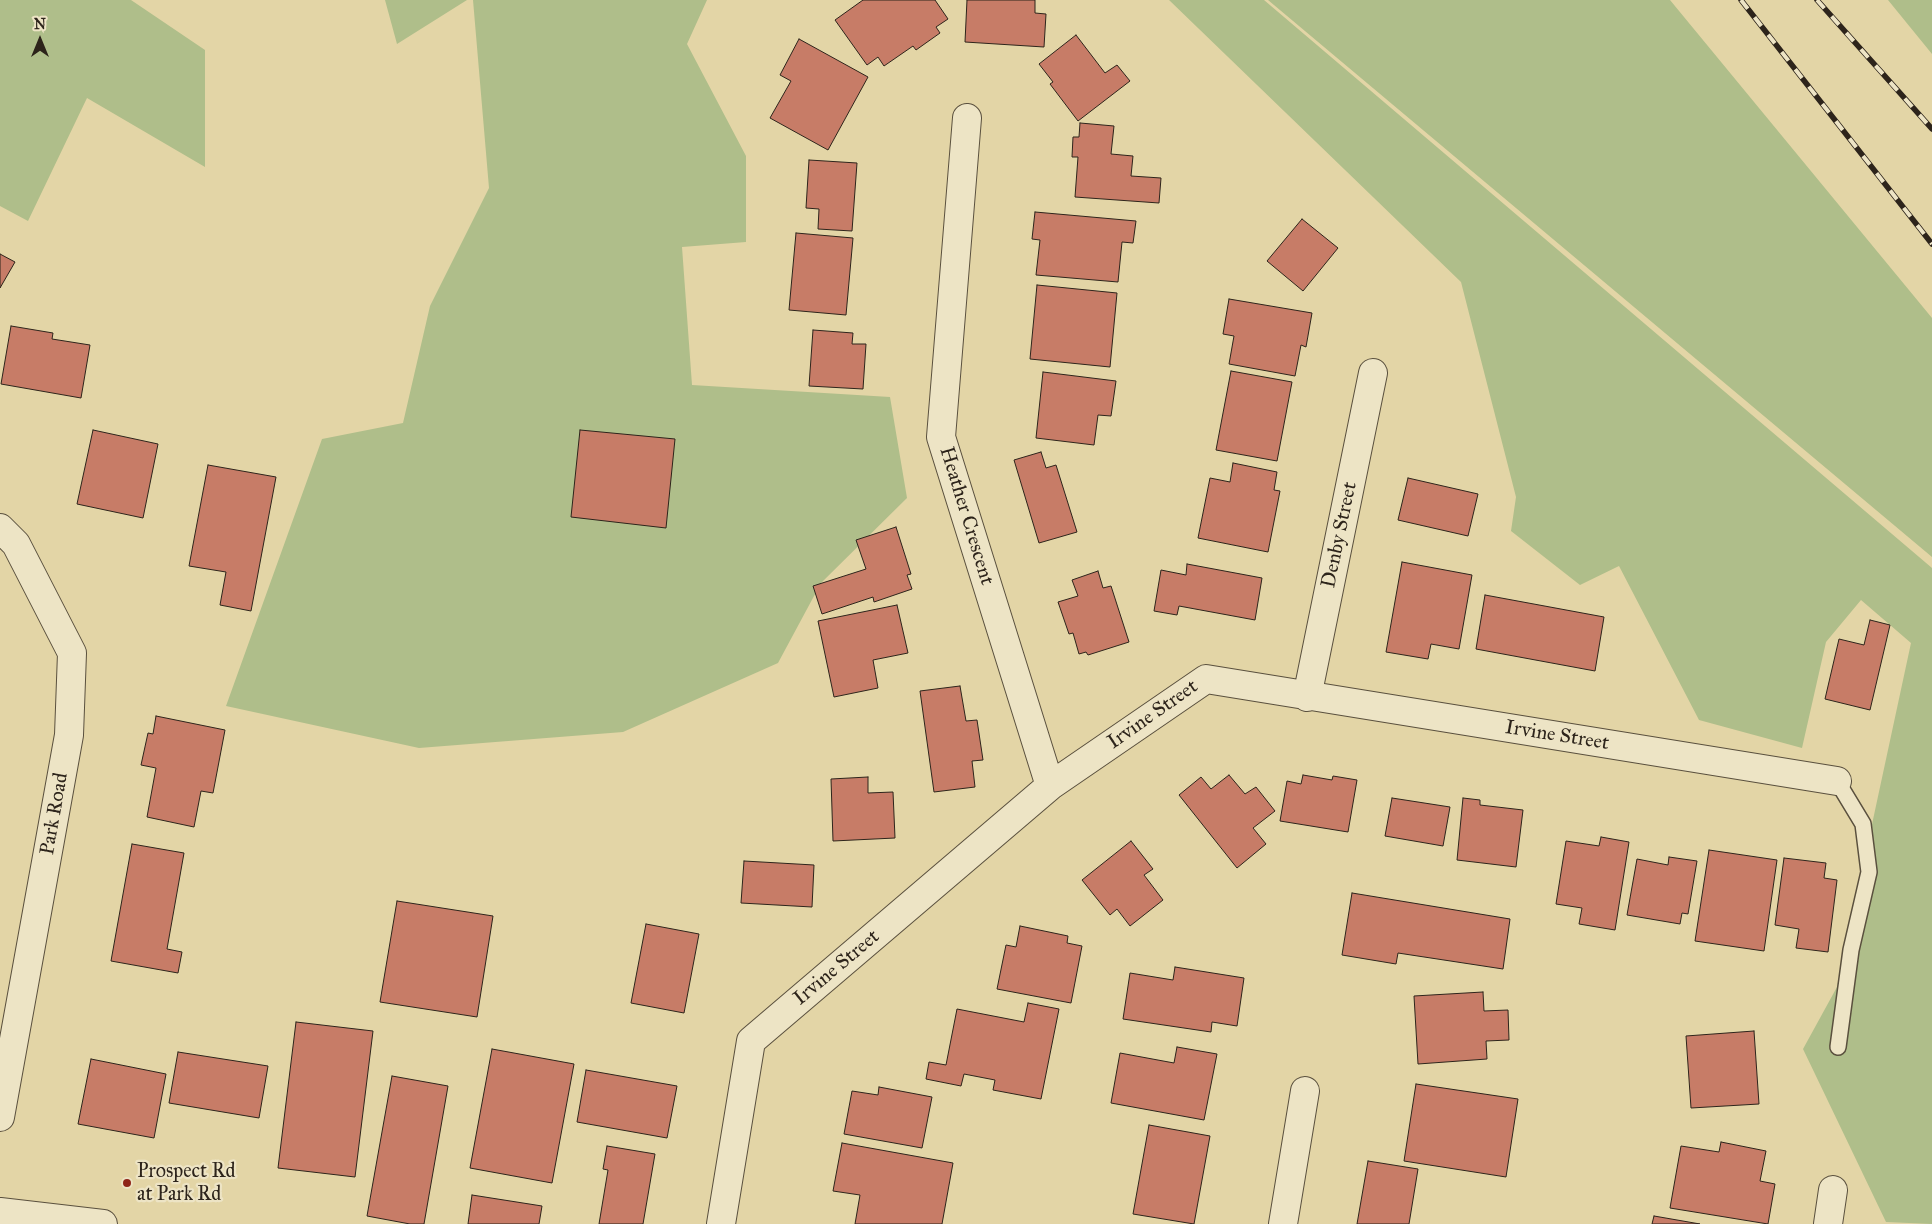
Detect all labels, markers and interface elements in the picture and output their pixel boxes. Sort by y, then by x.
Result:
north arrow [15,15,65,65]
text: N [34,16,46,33]
street label: Heather Crescent [934,444,998,588]
street label: Denby Street [1317,480,1363,590]
street label: Irvine Street [1103,675,1203,755]
street label: Irvine Street [1503,716,1611,756]
street label: Park Road [36,771,74,857]
street label: Irvine Street [789,925,885,1011]
place label: Prospect Rd at Park Rd [137,1160,235,1207]
marker: Prospect Rd at Park Rd [121,1177,133,1189]

